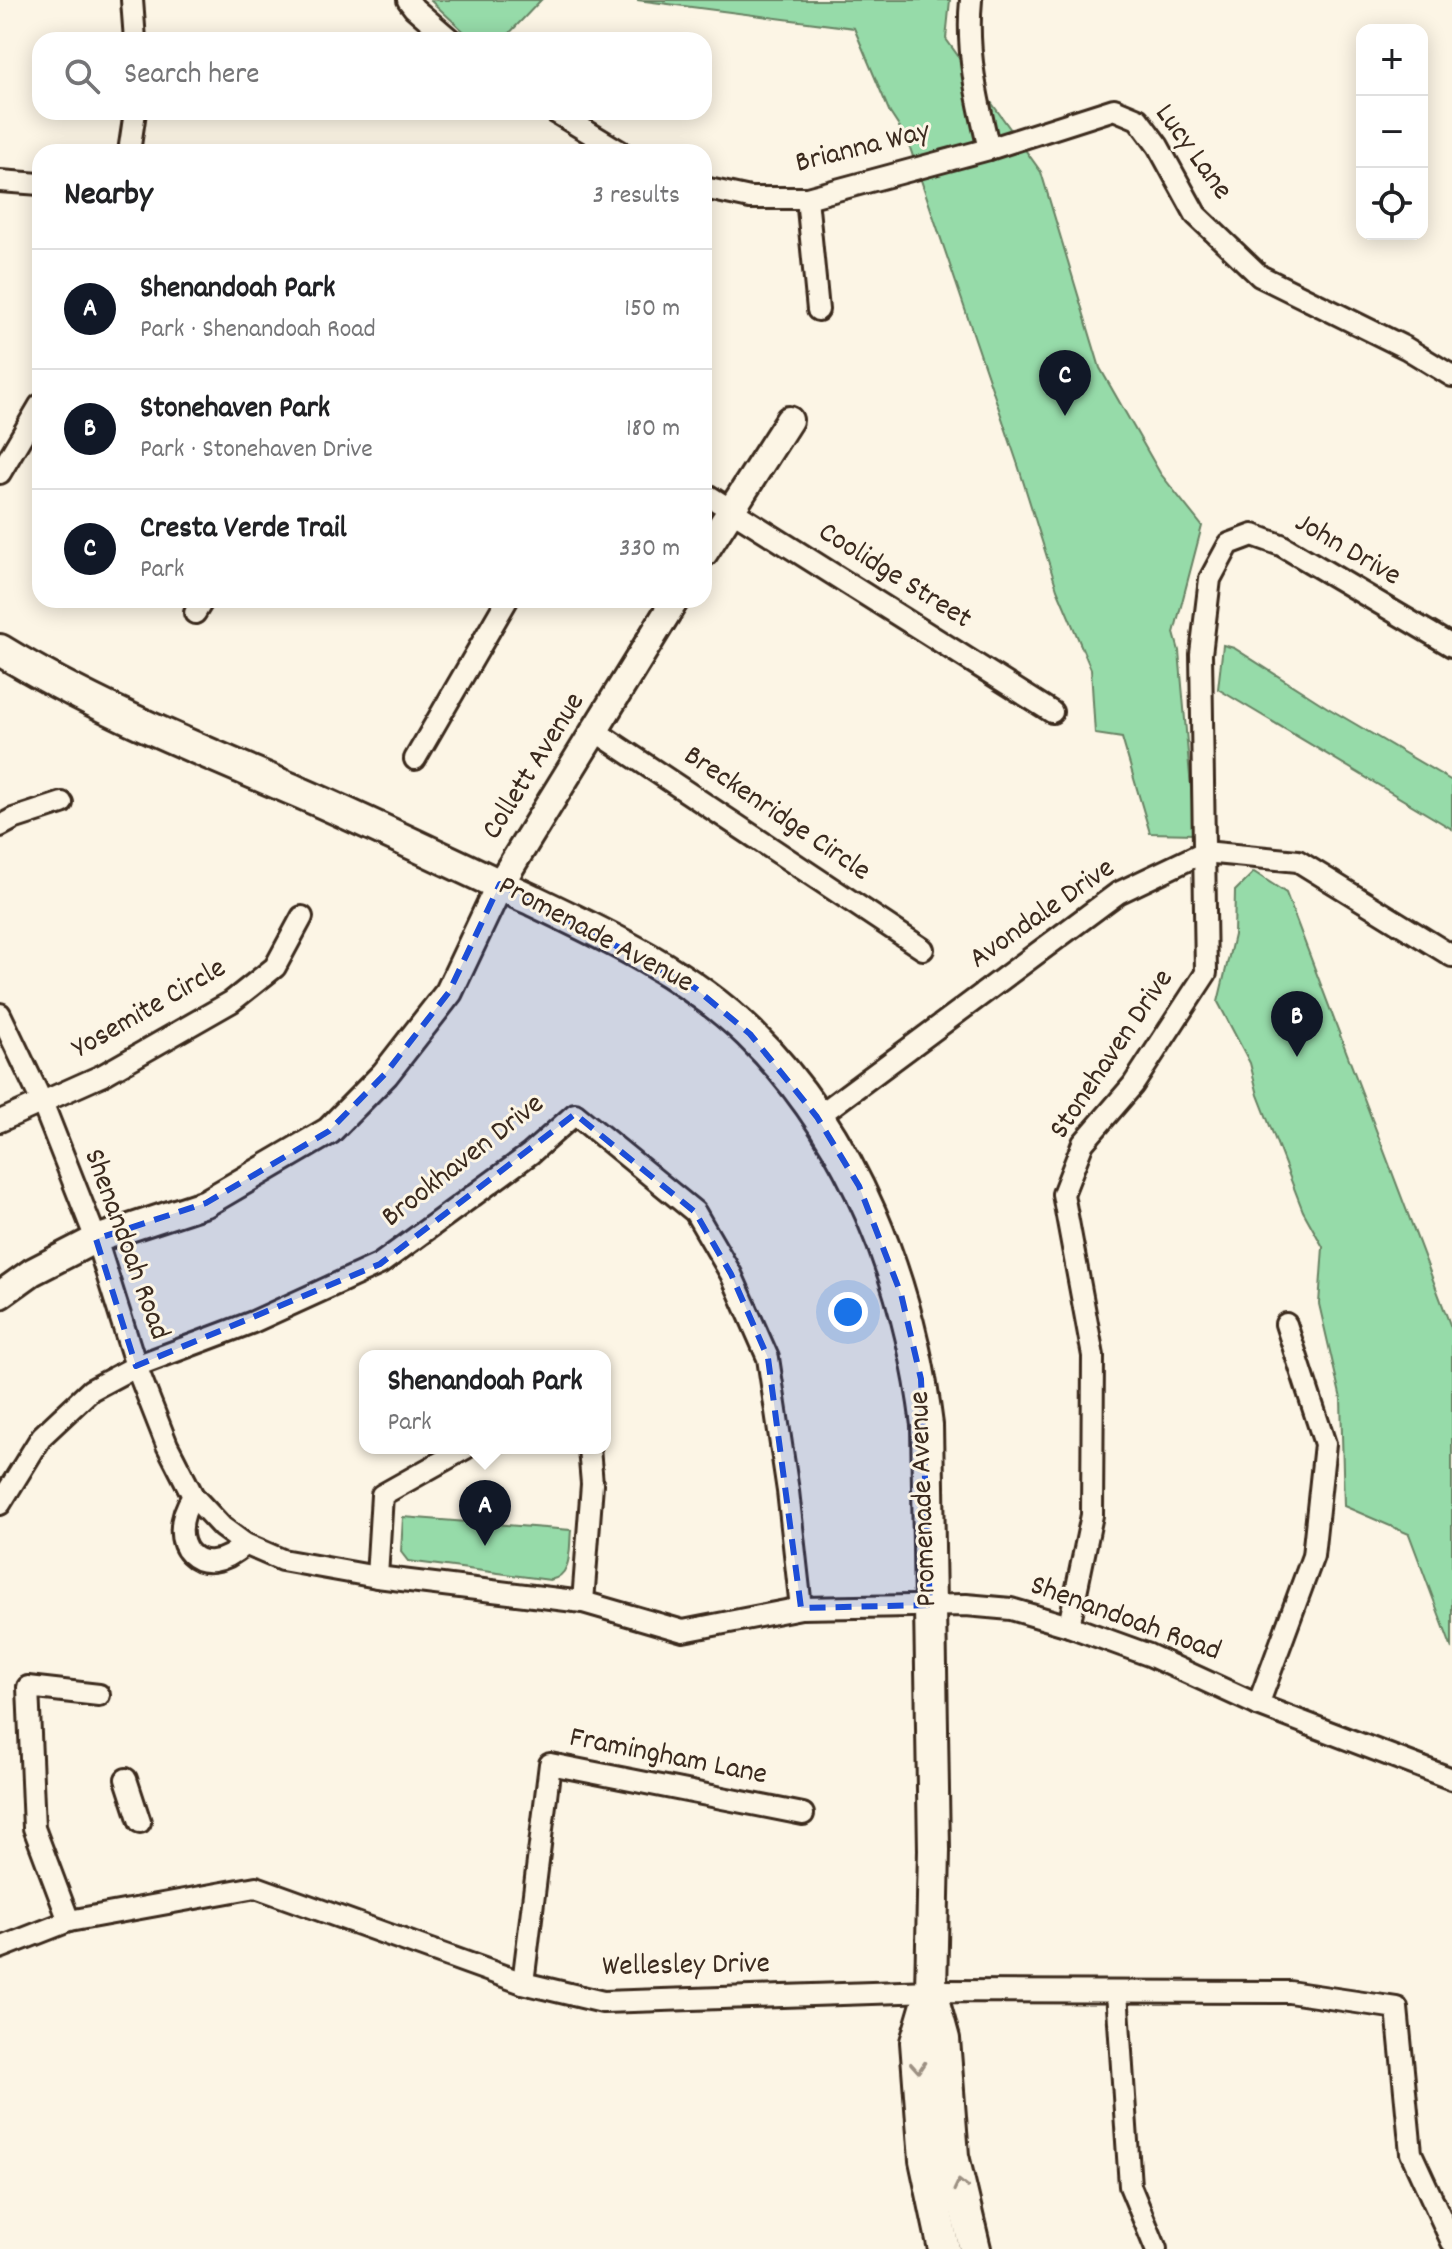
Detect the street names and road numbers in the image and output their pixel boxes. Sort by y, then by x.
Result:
street label: Lucy Lane [1142,96,1242,210]
street label: Brianna Way [791,111,935,186]
street label: John Drive [1286,503,1408,599]
street label: Coolidge Street [809,513,979,641]
street label: Collett Avenue [473,685,597,849]
street label: Breckenridge Circle [674,736,878,894]
street label: Avondale Drive [961,849,1125,981]
street label: Promenade Avenue [490,866,700,1006]
street label: Yosemite Circle [65,949,235,1071]
street label: Stonehaven Drive [1040,961,1186,1149]
street label: Brookhaven Drive [373,1085,555,1239]
street label: Shenandoah Road [71,1144,179,1346]
street label: Promenade Avenue [900,1390,950,1608]
street label: Shenandoah Road [1024,1566,1226,1674]
street label: Framingham Lane [566,1718,770,1798]
street label: Wellesley Drive [602,1944,770,1990]

